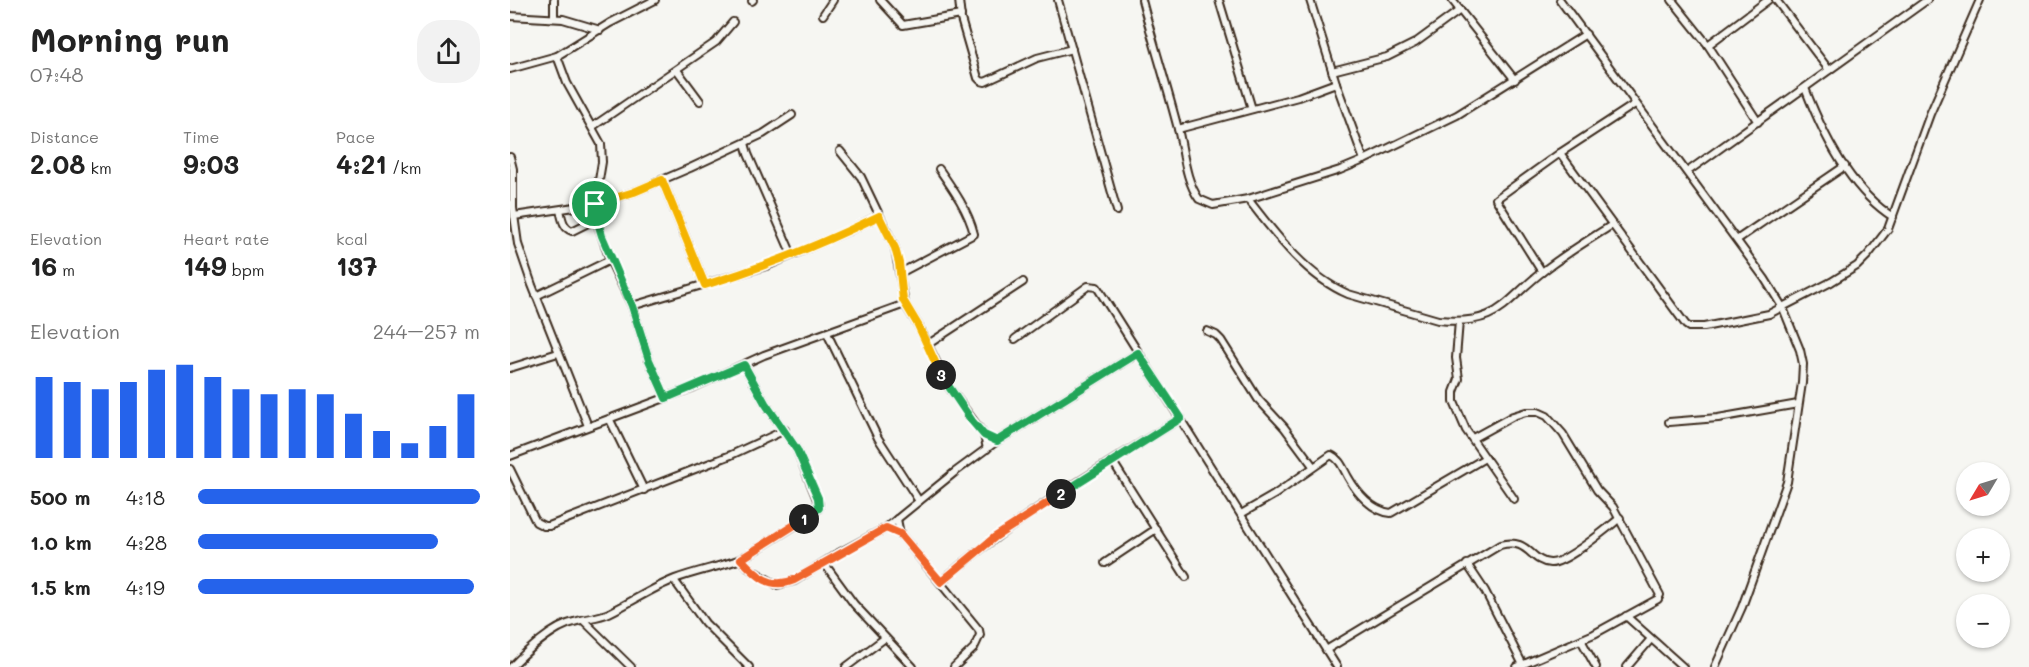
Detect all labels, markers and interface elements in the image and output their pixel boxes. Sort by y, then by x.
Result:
text: Morning run [30,17,230,60]
button: share [417,20,480,83]
text: 07:48 [30,61,84,87]
text: Distance [30,126,99,147]
text: Time [183,126,219,147]
text: Pace [336,126,375,147]
text: 2.08 [30,147,85,181]
text: 9:03 [183,147,239,181]
text: 4:21 [336,147,387,181]
text: km [85,157,112,178]
text: /km [387,157,422,178]
pin [569,178,620,229]
icon: arrive [578,187,611,220]
text: Elevation [30,228,102,249]
text: Heart rate [183,228,269,249]
text: kcal [336,228,368,249]
text: 16 [30,249,57,283]
text: 149 [183,249,227,283]
text: 137 [336,249,378,283]
text: m [57,259,75,280]
text: bpm [227,259,265,280]
text: Elevation [30,318,120,344]
text: 244–257 m [373,318,480,344]
pin: 3 [926,360,956,390]
text: 3 [936,364,946,385]
north arrow [1956,462,2010,516]
map controls [1956,462,2010,648]
pin: 2 [1046,479,1076,509]
text: 2 [1057,483,1065,504]
text: 500 m [30,484,90,510]
text: 4:18 [126,484,165,510]
pin: 1 [789,504,819,534]
text: 1 [800,508,808,529]
button: + [1956,528,2010,582]
text: 1.0 km [30,529,92,555]
text: 4:28 [126,529,167,555]
text: 1.5 km [30,574,91,600]
text: 4:19 [126,574,165,600]
button: − [1956,594,2010,648]

